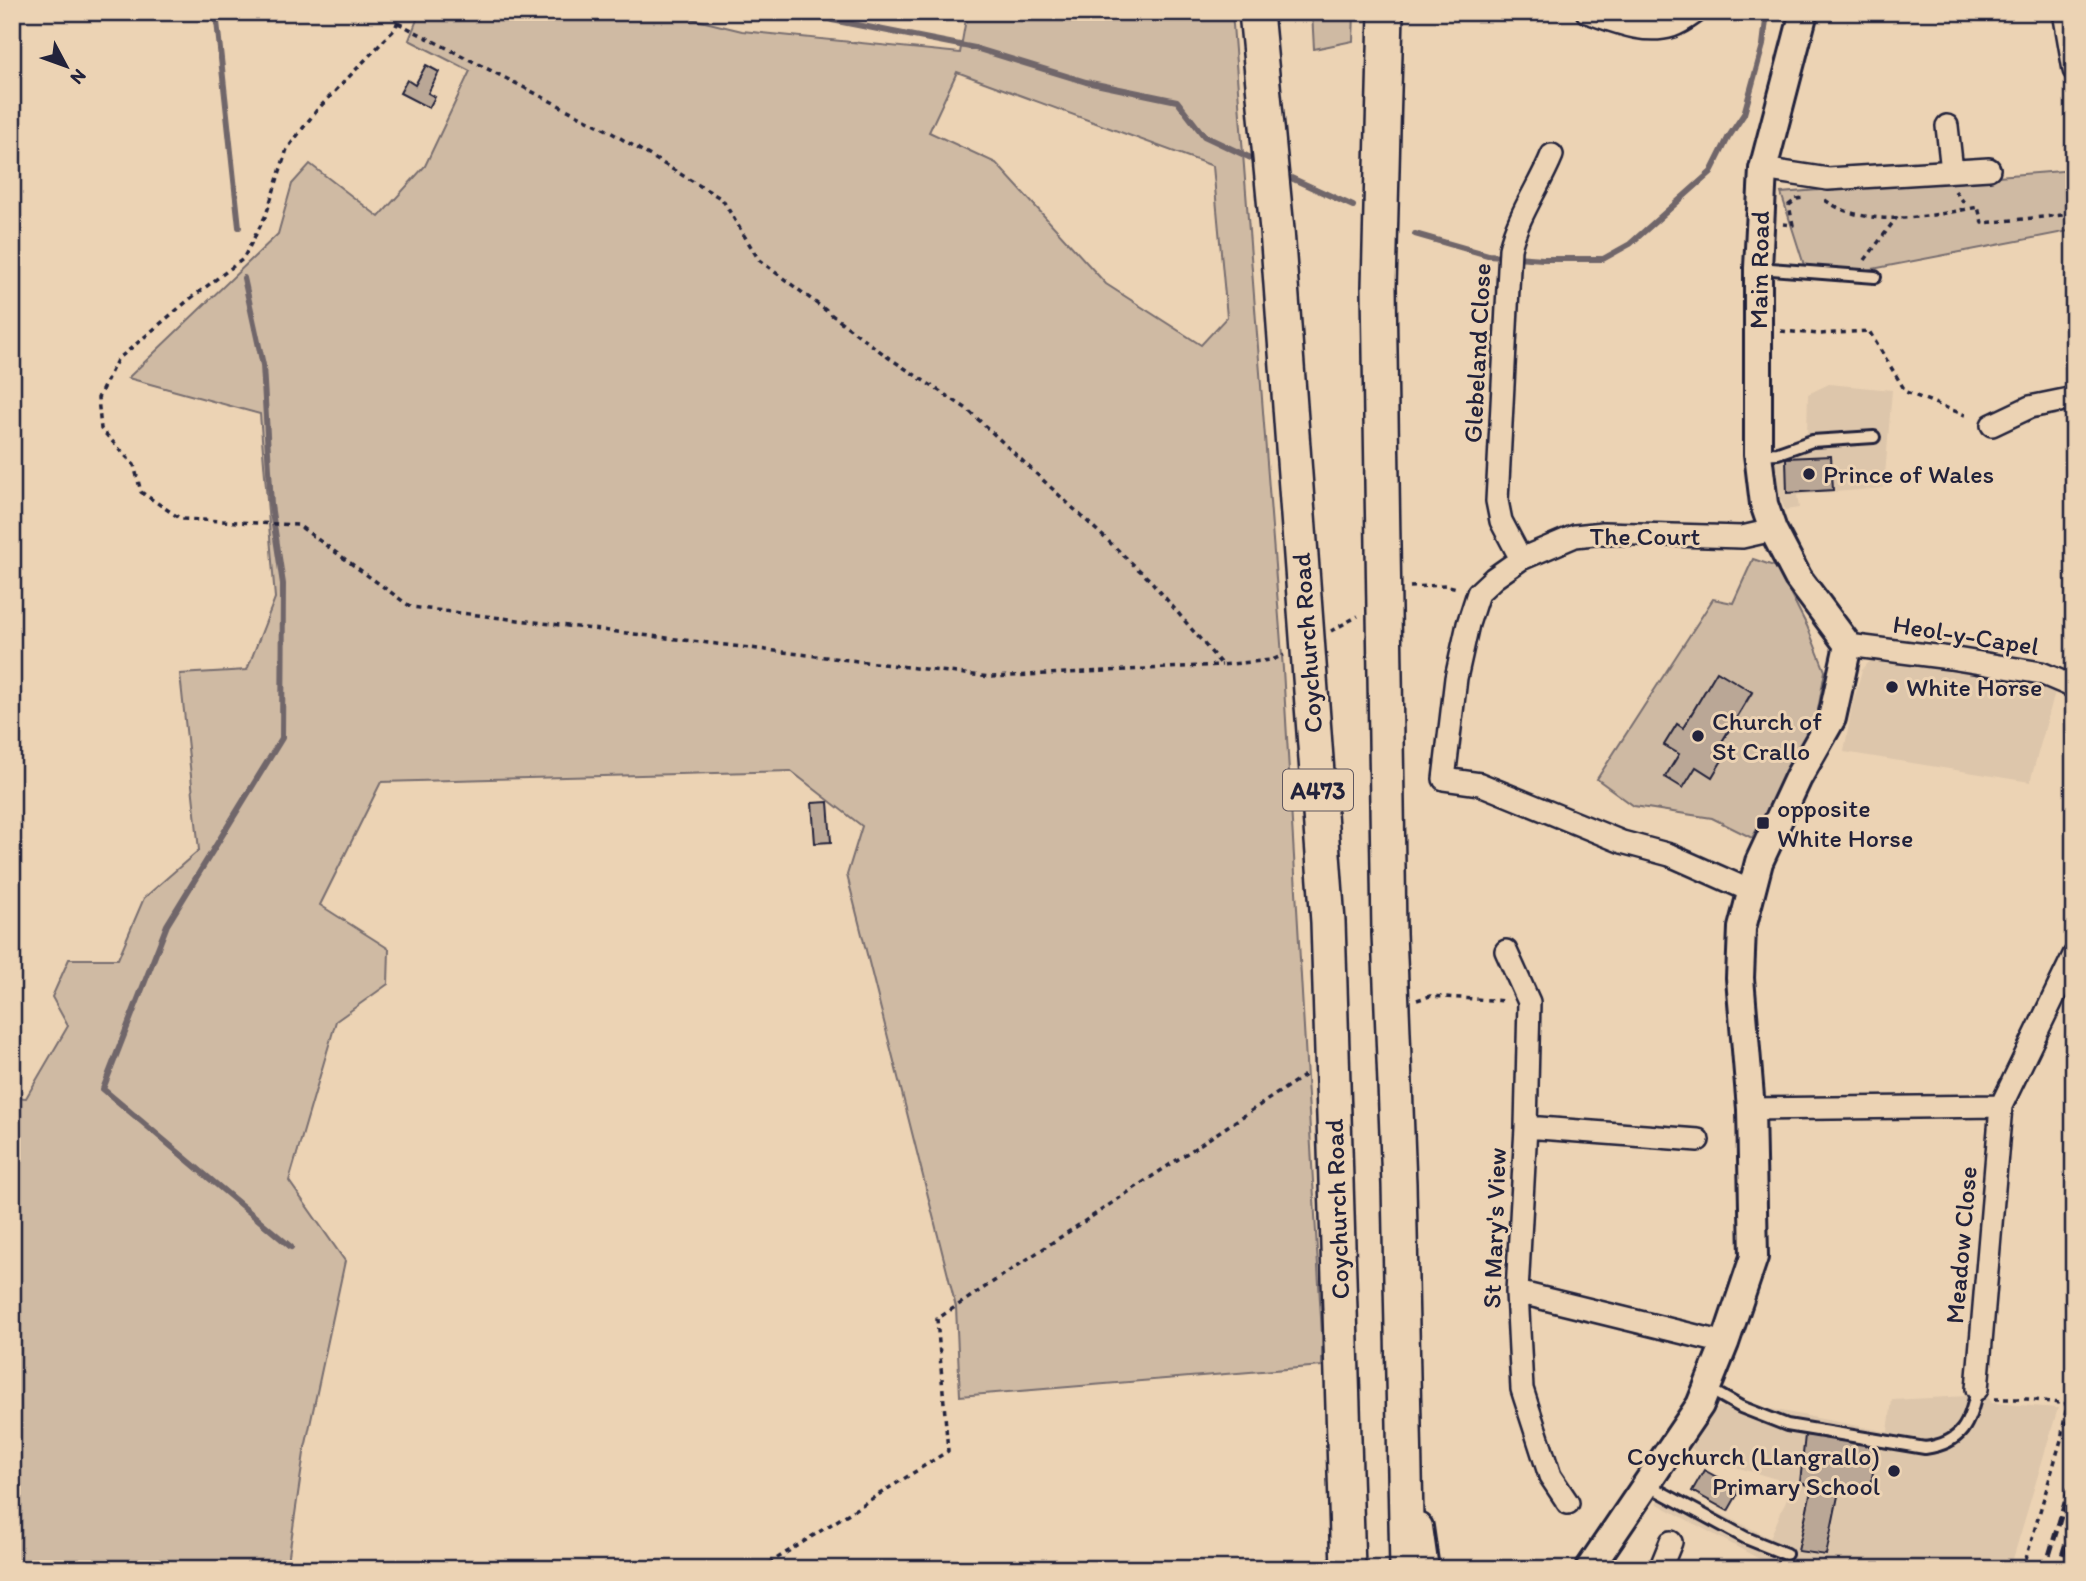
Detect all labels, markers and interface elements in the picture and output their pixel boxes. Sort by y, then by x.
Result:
north arrow [32,32,102,102]
text: N [66,64,91,89]
street label: Main Road [1742,211,1776,329]
street label: Glebeland Close [1456,262,1498,444]
place label: Prince of Wales [1823,458,1994,490]
marker: Prince of Wales [1801,466,1817,482]
street label: The Court [1590,520,1701,552]
street label: Coychurch Road [1285,551,1329,734]
street label: Heol-y-Capel [1891,608,2041,662]
place label: White Horse [1906,671,2042,703]
marker: White Horse [1884,679,1900,695]
place label: Church of St Crallo [1712,705,1822,767]
marker: Church of St Crallo [1690,728,1706,744]
road number: A473 [1283,770,1353,810]
place label: opposite White Horse [1777,792,1913,854]
marker: opposite White Horse [1755,815,1771,831]
street label: Coychurch Road [1318,1117,1356,1300]
street label: St Mary's View [1475,1147,1513,1309]
street label: Meadow Close [1938,1165,1984,1325]
place label: Coychurch (Llangrallo) Primary School [1627,1440,1880,1502]
marker: Coychurch (Llangrallo) Primary School [1886,1463,1902,1479]

